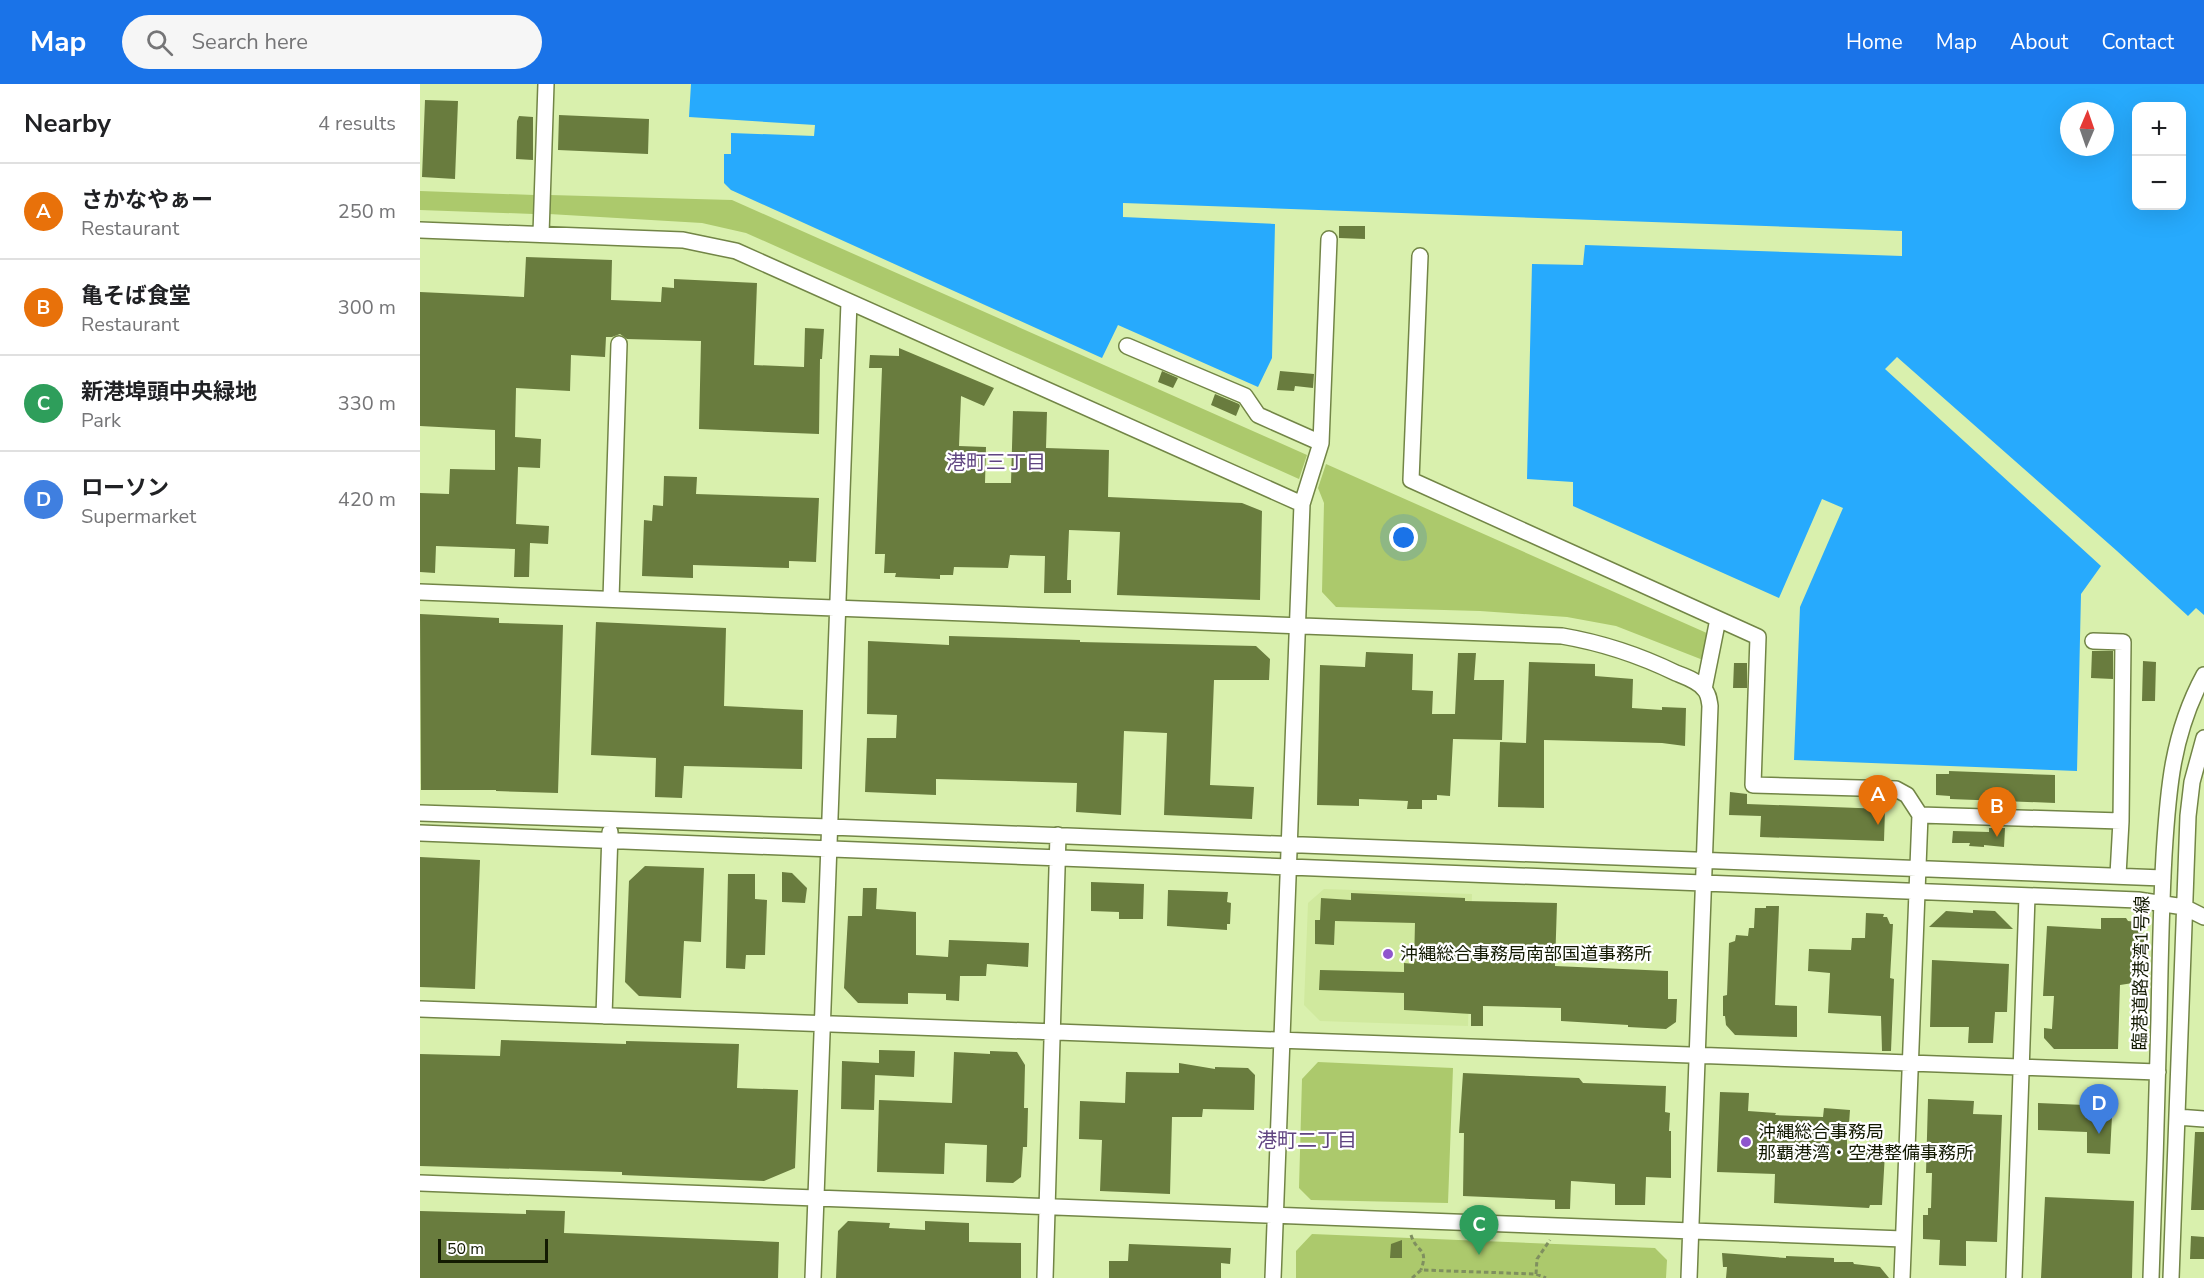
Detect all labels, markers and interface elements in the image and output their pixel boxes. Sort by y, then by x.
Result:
search box [122,15,542,69]
text: Map [30,23,86,61]
icon: search [143,26,176,59]
text: Search here [191,27,308,57]
text: Home [1846,28,1903,56]
text: Map [1936,28,1977,56]
text: About [2010,28,2068,56]
text: Contact [2101,28,2174,56]
north arrow [2060,102,2114,156]
map controls [2132,102,2186,210]
button: + [2132,102,2186,156]
text: Nearby [24,106,111,141]
text: 4 results [318,110,396,137]
button: − [2132,156,2186,210]
text: さかなやぁー [81,185,213,215]
text: A [36,198,51,225]
text: 250 m [338,198,396,225]
text: Restaurant [81,215,179,242]
text: 亀そば食堂 [81,281,191,311]
text: B [37,294,50,321]
text: 300 m [338,294,396,321]
text: Restaurant [81,311,179,338]
text: 新港埠頭中央緑地 [81,377,257,407]
text: C [37,390,50,417]
text: 330 m [338,390,396,417]
text: Park [81,407,121,434]
district label: 港町三丁目 [946,449,1046,476]
text: ローソン [81,473,169,503]
text: D [36,486,51,513]
text: 420 m [338,486,396,513]
text: Supermarket [81,503,196,530]
your location [1389,523,1418,552]
pin: A [1858,776,1898,825]
pin: B [1978,788,2016,837]
street label: 臨港道路港湾1号線 [2128,895,2154,1051]
place label: 沖縄総合事務局南部国道事務所 [1400,942,1652,966]
marker: 沖縄総合事務局南部国道事務所 [1381,947,1395,961]
pin: D [2080,1084,2118,1134]
place label: 沖縄総合事務局 那覇港湾・空港整備事務所 [1758,1120,1974,1165]
district label: 港町二丁目 [1257,1127,1357,1154]
marker: 沖縄総合事務局 那覇港湾・空港整備事務所 [1739,1135,1753,1149]
pin: C [1460,1206,1498,1255]
scale bar [438,1236,548,1264]
text: 50 m [447,1238,484,1260]

